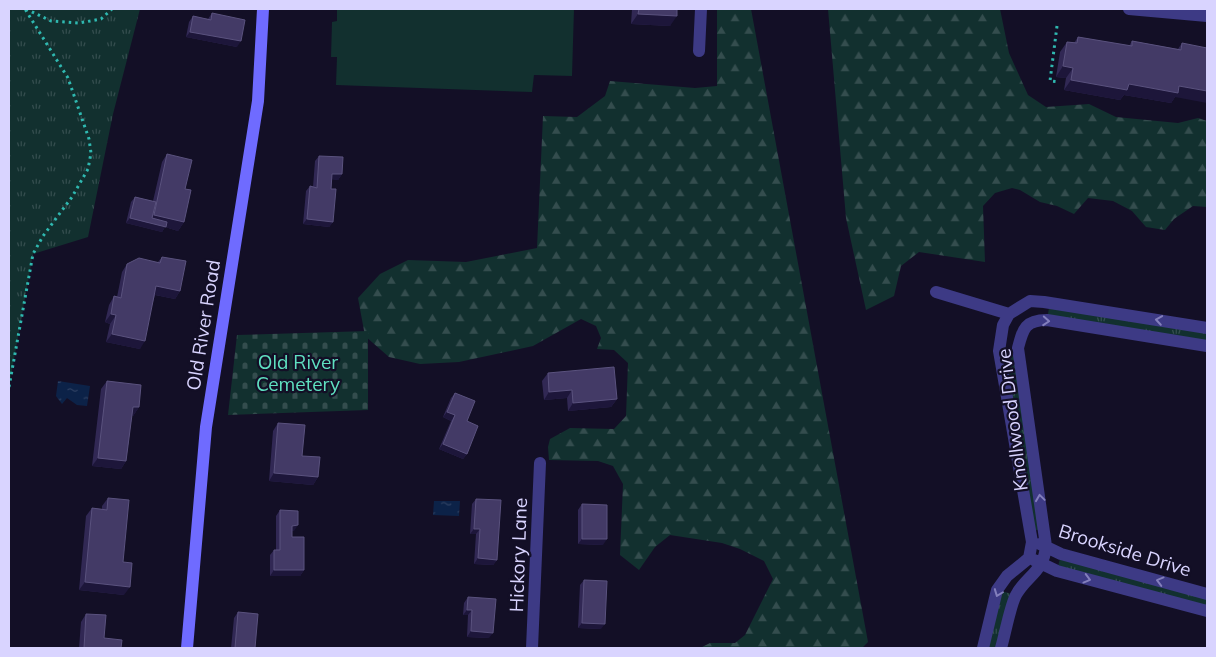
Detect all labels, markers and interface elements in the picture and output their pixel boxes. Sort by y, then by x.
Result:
street label: Old River Road [181,258,225,392]
one-way arrow [1043,315,1051,326]
one-way arrow [1155,315,1164,325]
street label: Knollwood Drive [991,347,1033,493]
park label: Old River Cemetery [256,350,340,396]
one-way arrow [1035,493,1046,501]
street label: Hickory Lane [504,497,532,613]
street label: Brookside Drive [1056,518,1194,582]
one-way arrow [1083,573,1092,584]
one-way arrow [1156,576,1165,587]
one-way arrow [994,588,1004,597]

